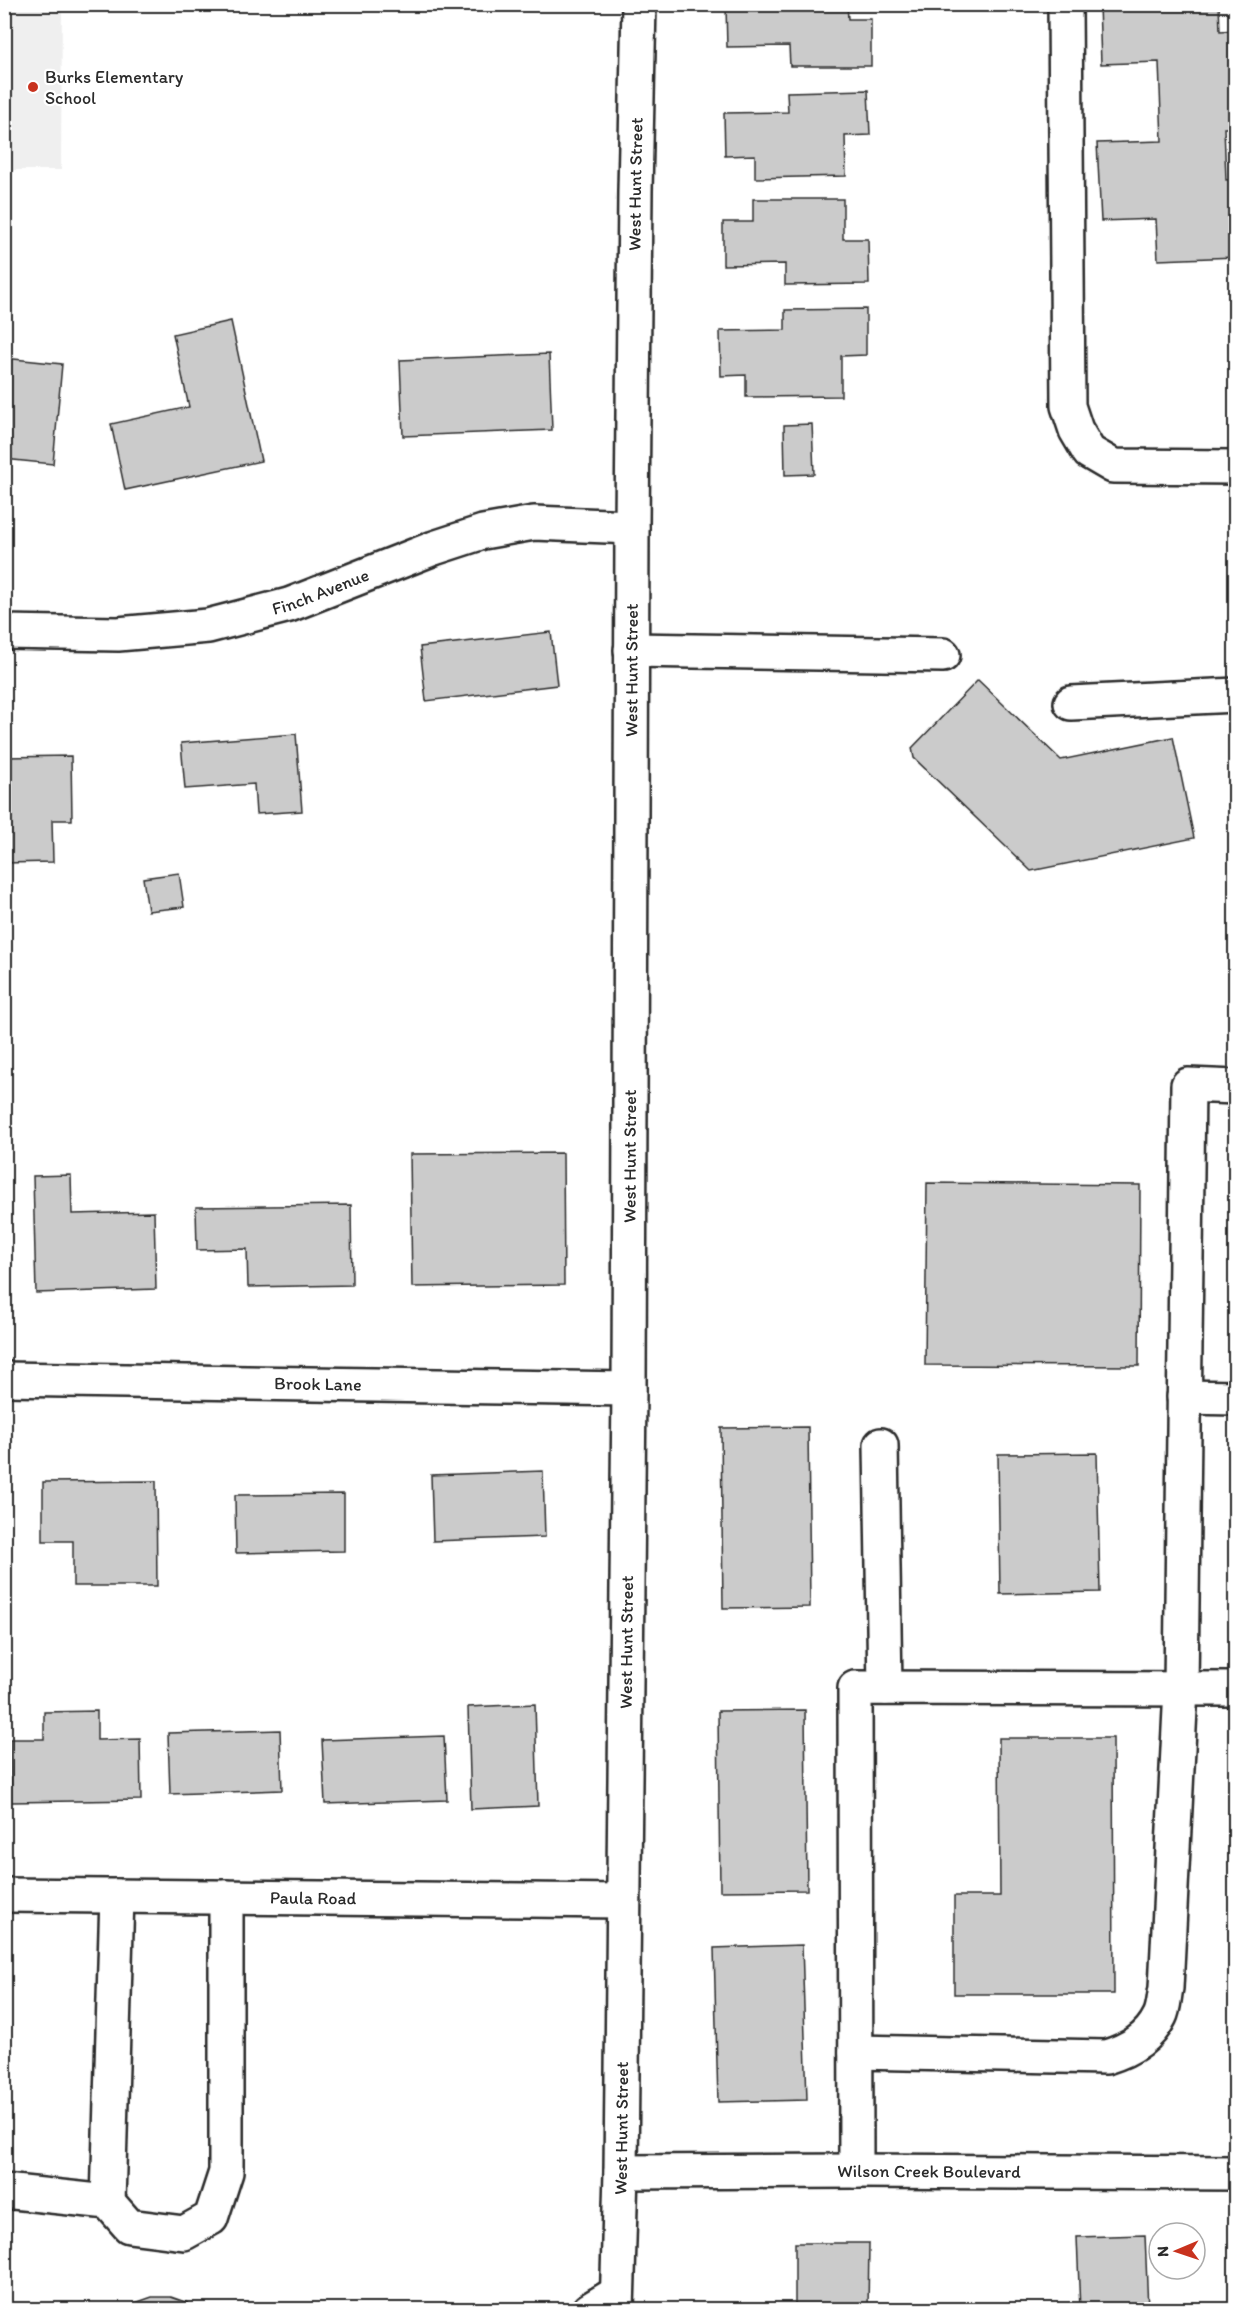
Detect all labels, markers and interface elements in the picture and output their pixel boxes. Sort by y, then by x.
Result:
place label: Burks Elementary School [45,66,184,109]
marker: Burks Elementary School [26,80,40,94]
street label: West Hunt Street [623,117,648,251]
street label: Finch Avenue [270,564,372,620]
street label: West Hunt Street [620,603,643,737]
street label: West Hunt Street [619,1089,641,1223]
street label: Brook Lane [274,1372,362,1396]
street label: West Hunt Street [615,1575,638,1709]
street label: Paula Road [270,1887,357,1909]
street label: West Hunt Street [609,2061,633,2195]
street label: Wilson Creek Boulevard [837,2160,1021,2183]
north arrow [1147,2221,1207,2281]
text: N [1153,2246,1172,2257]

